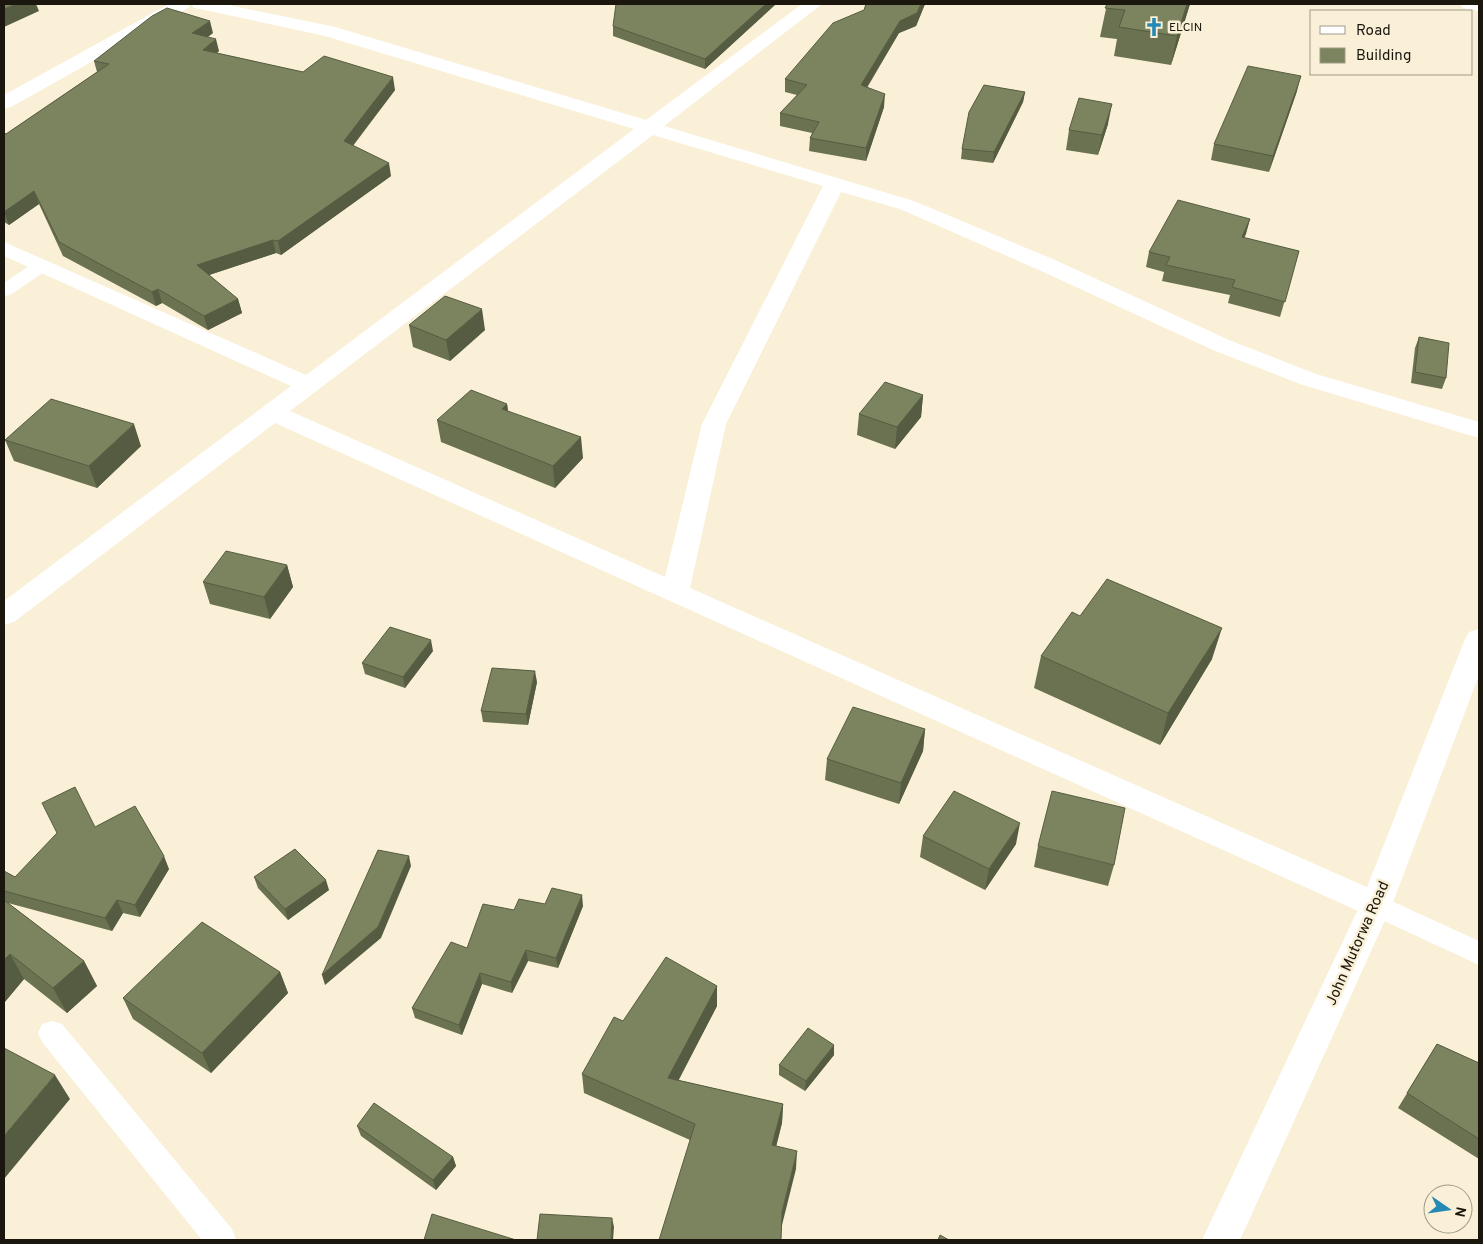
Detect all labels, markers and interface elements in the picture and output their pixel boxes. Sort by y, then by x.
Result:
legend [1310,10,1473,75]
church icon: ELCIN [1143,16,1165,38]
place label: ELCIN [1169,20,1202,36]
text: Road [1356,22,1391,41]
text: Building [1356,47,1411,66]
street label: John Mutorwa Road [1322,879,1394,1009]
north arrow [1423,1184,1473,1234]
text: N [1450,1205,1469,1218]

